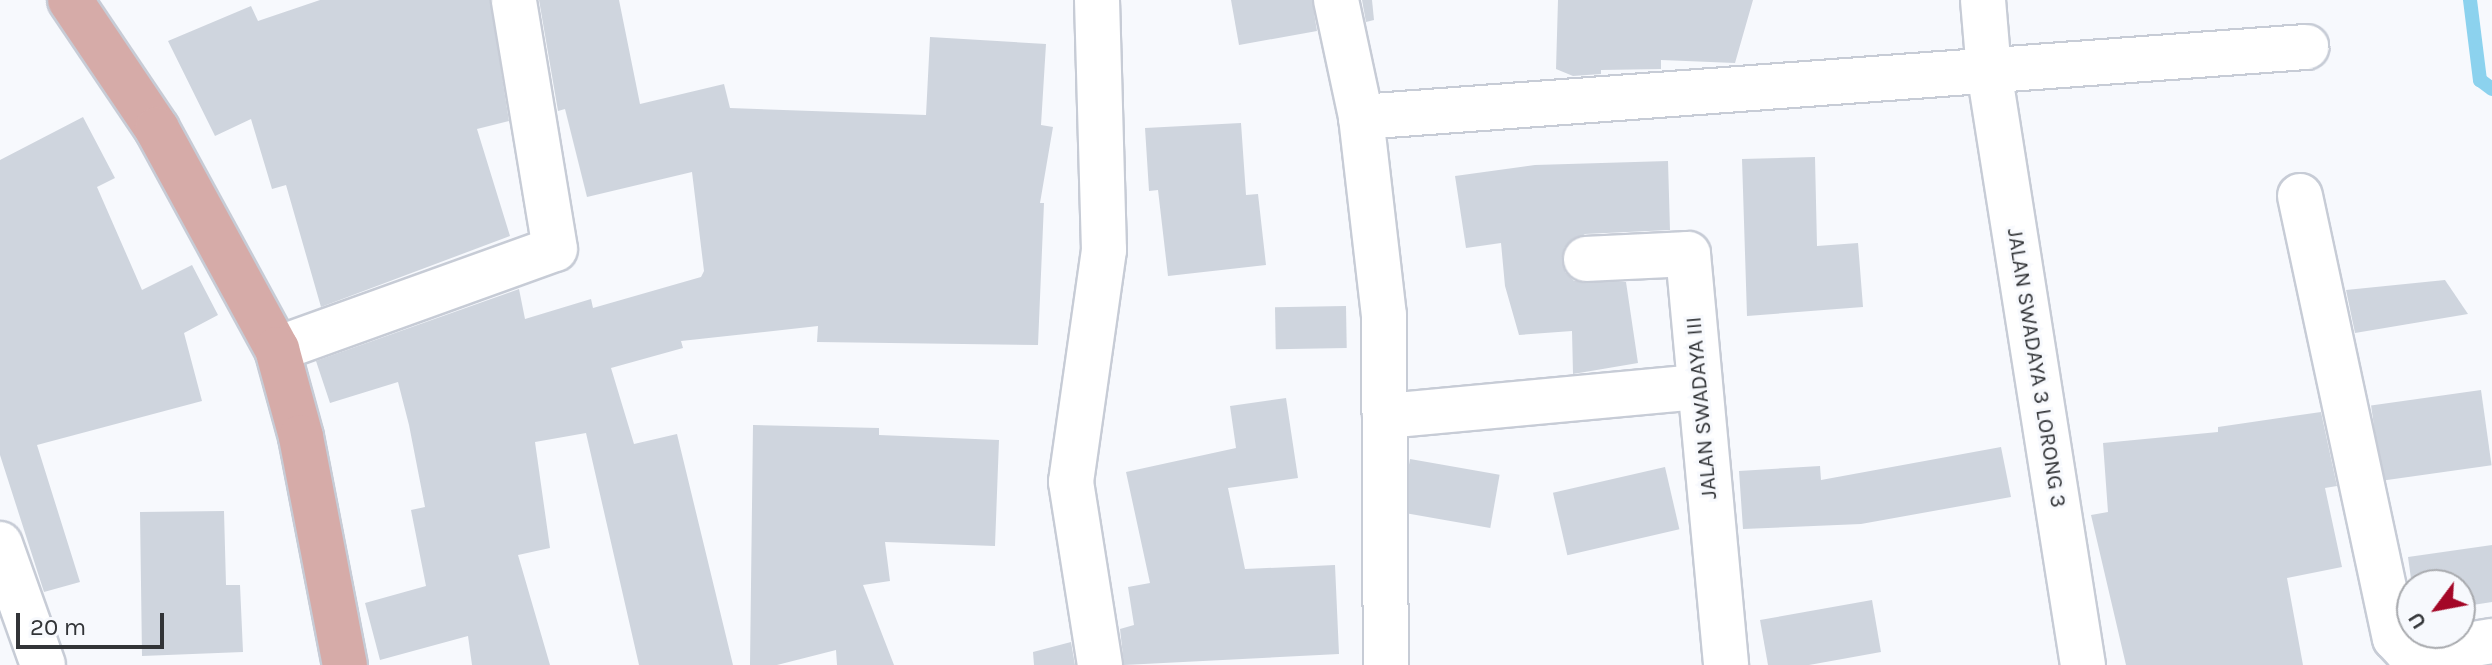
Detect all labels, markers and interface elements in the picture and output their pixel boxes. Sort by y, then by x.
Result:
street label: JALAN SWADAYA 3 LORONG 3 [2001,226,2071,510]
street label: JALAN SWADAYA III [1681,316,1723,500]
north arrow [2396,569,2476,649]
scale bar [20,597,168,647]
text: U [2402,607,2432,634]
text: 20 m [30,613,86,641]

